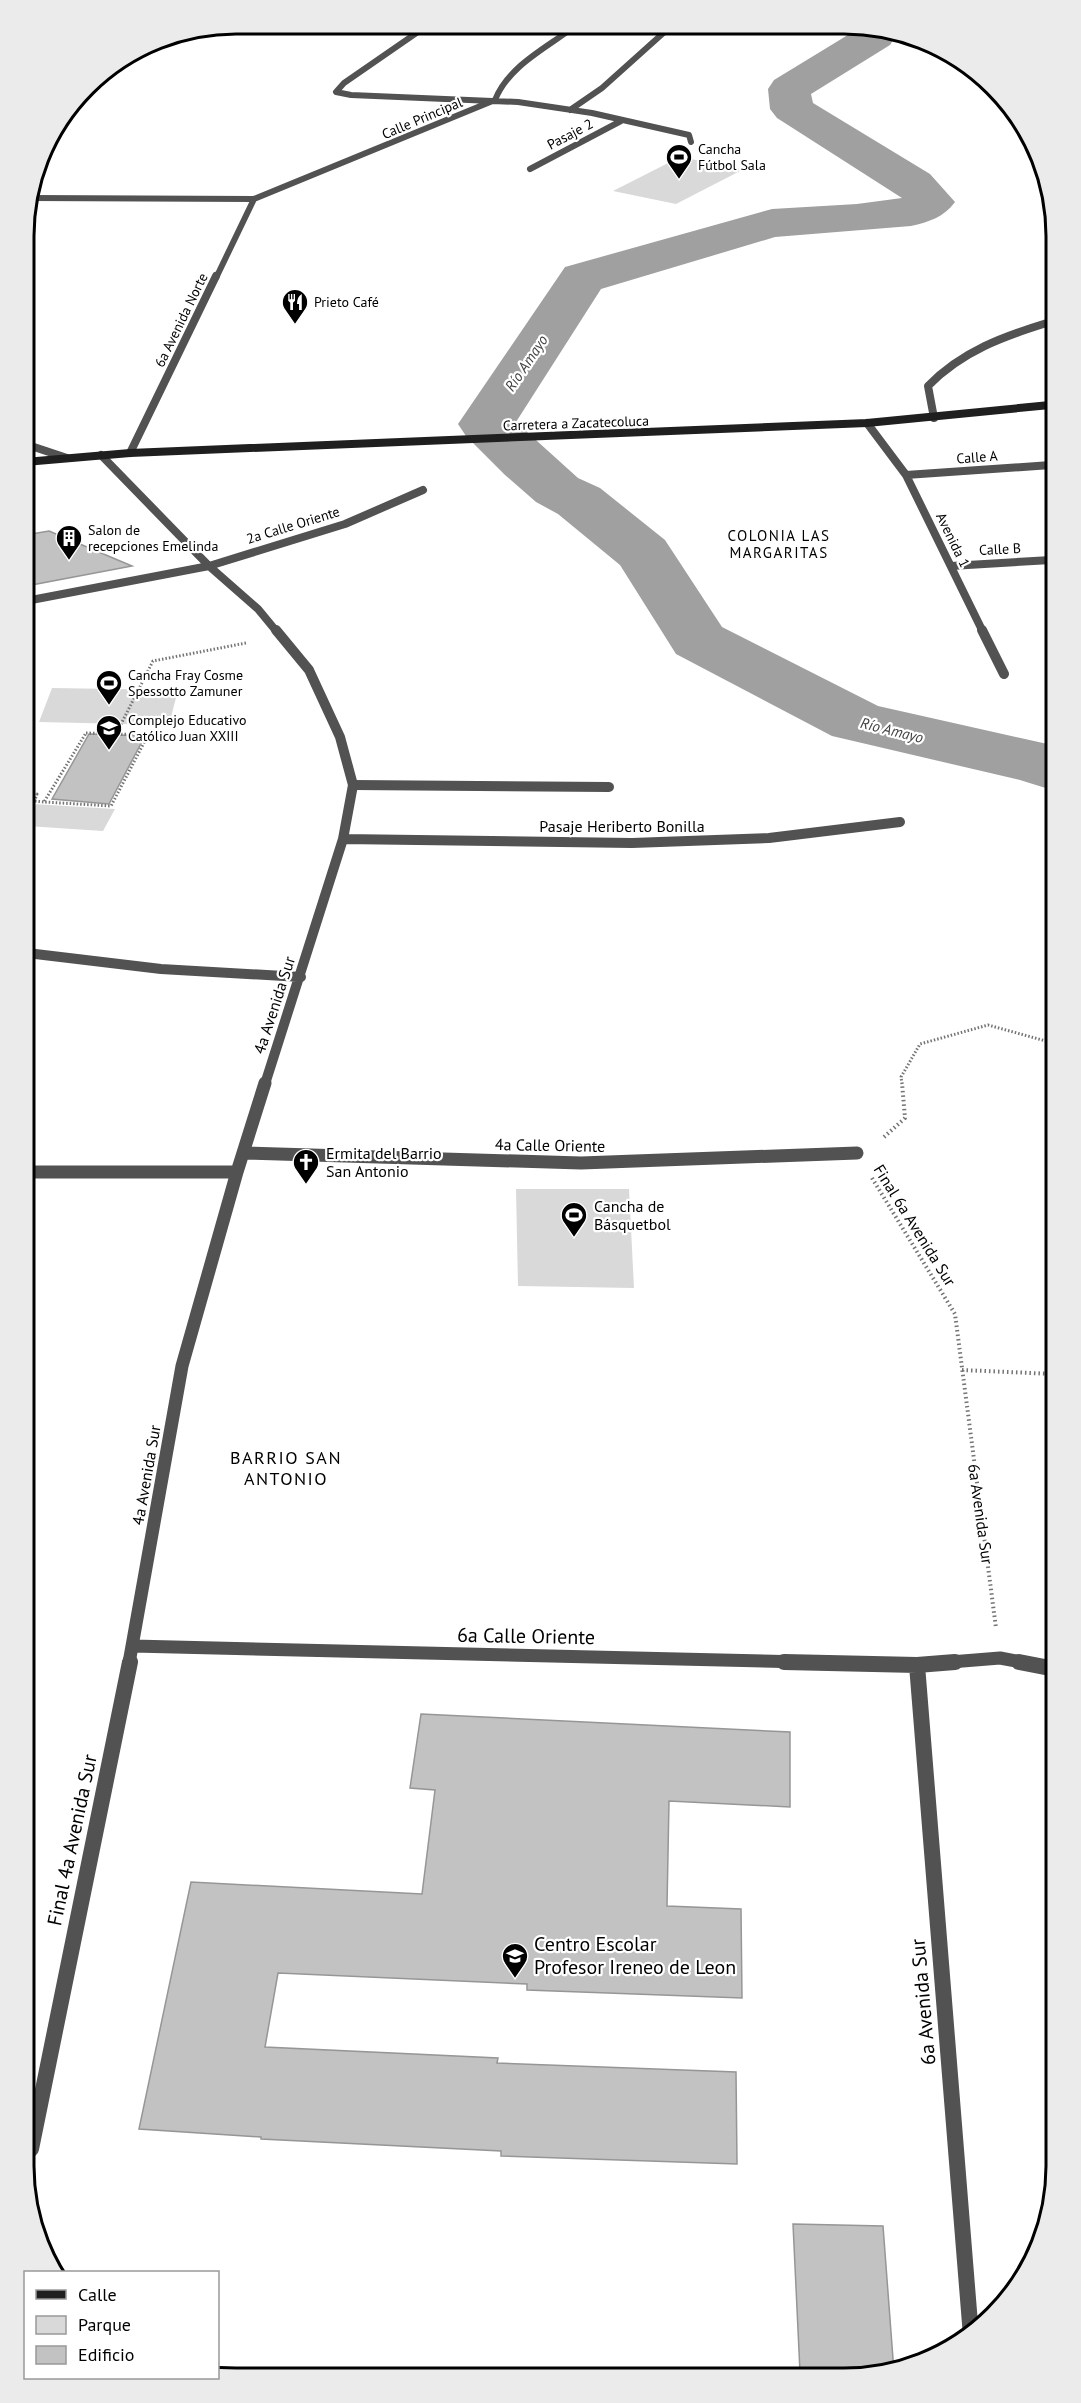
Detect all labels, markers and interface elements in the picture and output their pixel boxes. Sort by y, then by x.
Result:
street label: Calle Principal [379,93,465,143]
street label: Pasaje 2 [544,114,596,154]
place label: Cancha Fútbol Sala [698,140,766,174]
sports icon: Cancha Fútbol Sala [664,142,694,180]
street label: 6a Avenida Norte [150,270,212,370]
restaurant icon: Prieto Café [280,287,310,325]
place label: Prieto Café [314,293,379,311]
water label: Río Amayo [500,331,552,395]
street label: Carretera a Zacatecoluca [503,411,649,435]
street label: Calle A [956,447,999,467]
street label: 2a Calle Oriente [244,502,342,548]
street label: Avenida 1 [932,510,974,570]
place label: Salon de recepciones Emelinda [88,521,218,555]
building icon: Salon de recepciones Emelinda [54,523,84,561]
district label: COLONIA LAS MARGARITAS [727,526,831,562]
street label: Calle B [979,539,1021,559]
place label: Cancha Fray Cosme Spessotto Zamuner [128,666,243,700]
sports icon: Cancha Fray Cosme Spessotto Zamuner [94,668,124,706]
place label: Complejo Educativo Católico Juan XXIII [128,711,247,745]
school or university icon: Complejo Educativo Católico Juan XXIII [94,713,124,751]
water label: Río Amayo [859,713,925,747]
street label: Pasaje Heriberto Bonilla [539,816,705,836]
street label: 4a Avenida Sur [249,953,299,1056]
street label: 4a Calle Oriente [495,1134,605,1156]
place label: Ermita del Barrio San Antonio [326,1143,442,1181]
church icon: Ermita del Barrio San Antonio [291,1147,321,1185]
street label: Final 6a Avenida Sur [870,1161,961,1290]
place label: Cancha de Básquetbol [594,1196,671,1234]
sports icon: Cancha de Básquetbol [559,1200,589,1238]
street label: 4a Avenida Sur [127,1423,165,1527]
district label: BARRIO SAN ANTONIO [230,1446,342,1490]
street label: 6a Avenida Sur [964,1462,998,1566]
street label: 6a Calle Oriente [457,1622,595,1650]
street label: Final 4a Avenida Sur [41,1752,103,1928]
place label: Centro Escolar Profesor Ireneo de Leon [534,1931,736,1980]
street label: 6a Avenida Sur [905,1938,941,2066]
school or university icon: Centro Escolar Profesor Ireneo de Leon [500,1941,530,1979]
legend [24,2271,219,2379]
text: Calle [78,2283,117,2306]
text: Parque [78,2313,131,2336]
text: Edificio [78,2343,134,2366]

